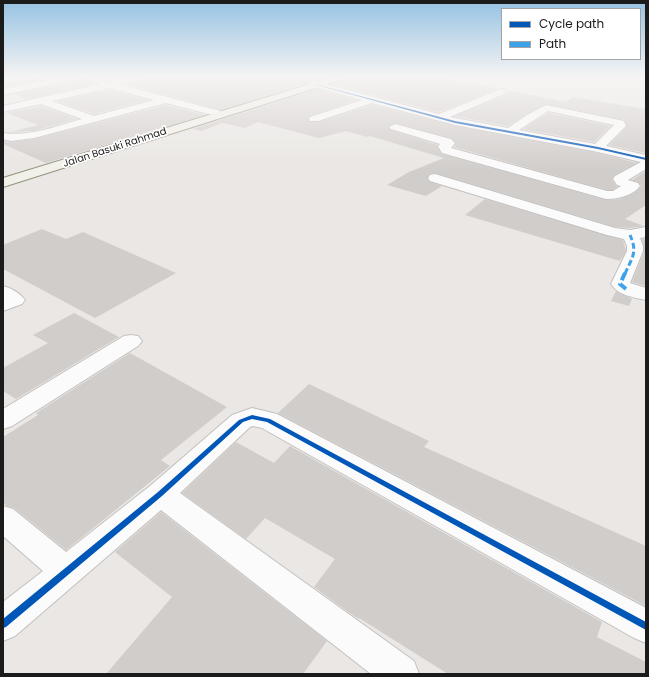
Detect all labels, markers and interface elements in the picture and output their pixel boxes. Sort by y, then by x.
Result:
legend [501,8,641,60]
text: Cycle path [539,15,604,32]
text: Path [539,35,566,52]
street label: Jalan Basuki Rahmad [62,126,168,170]

